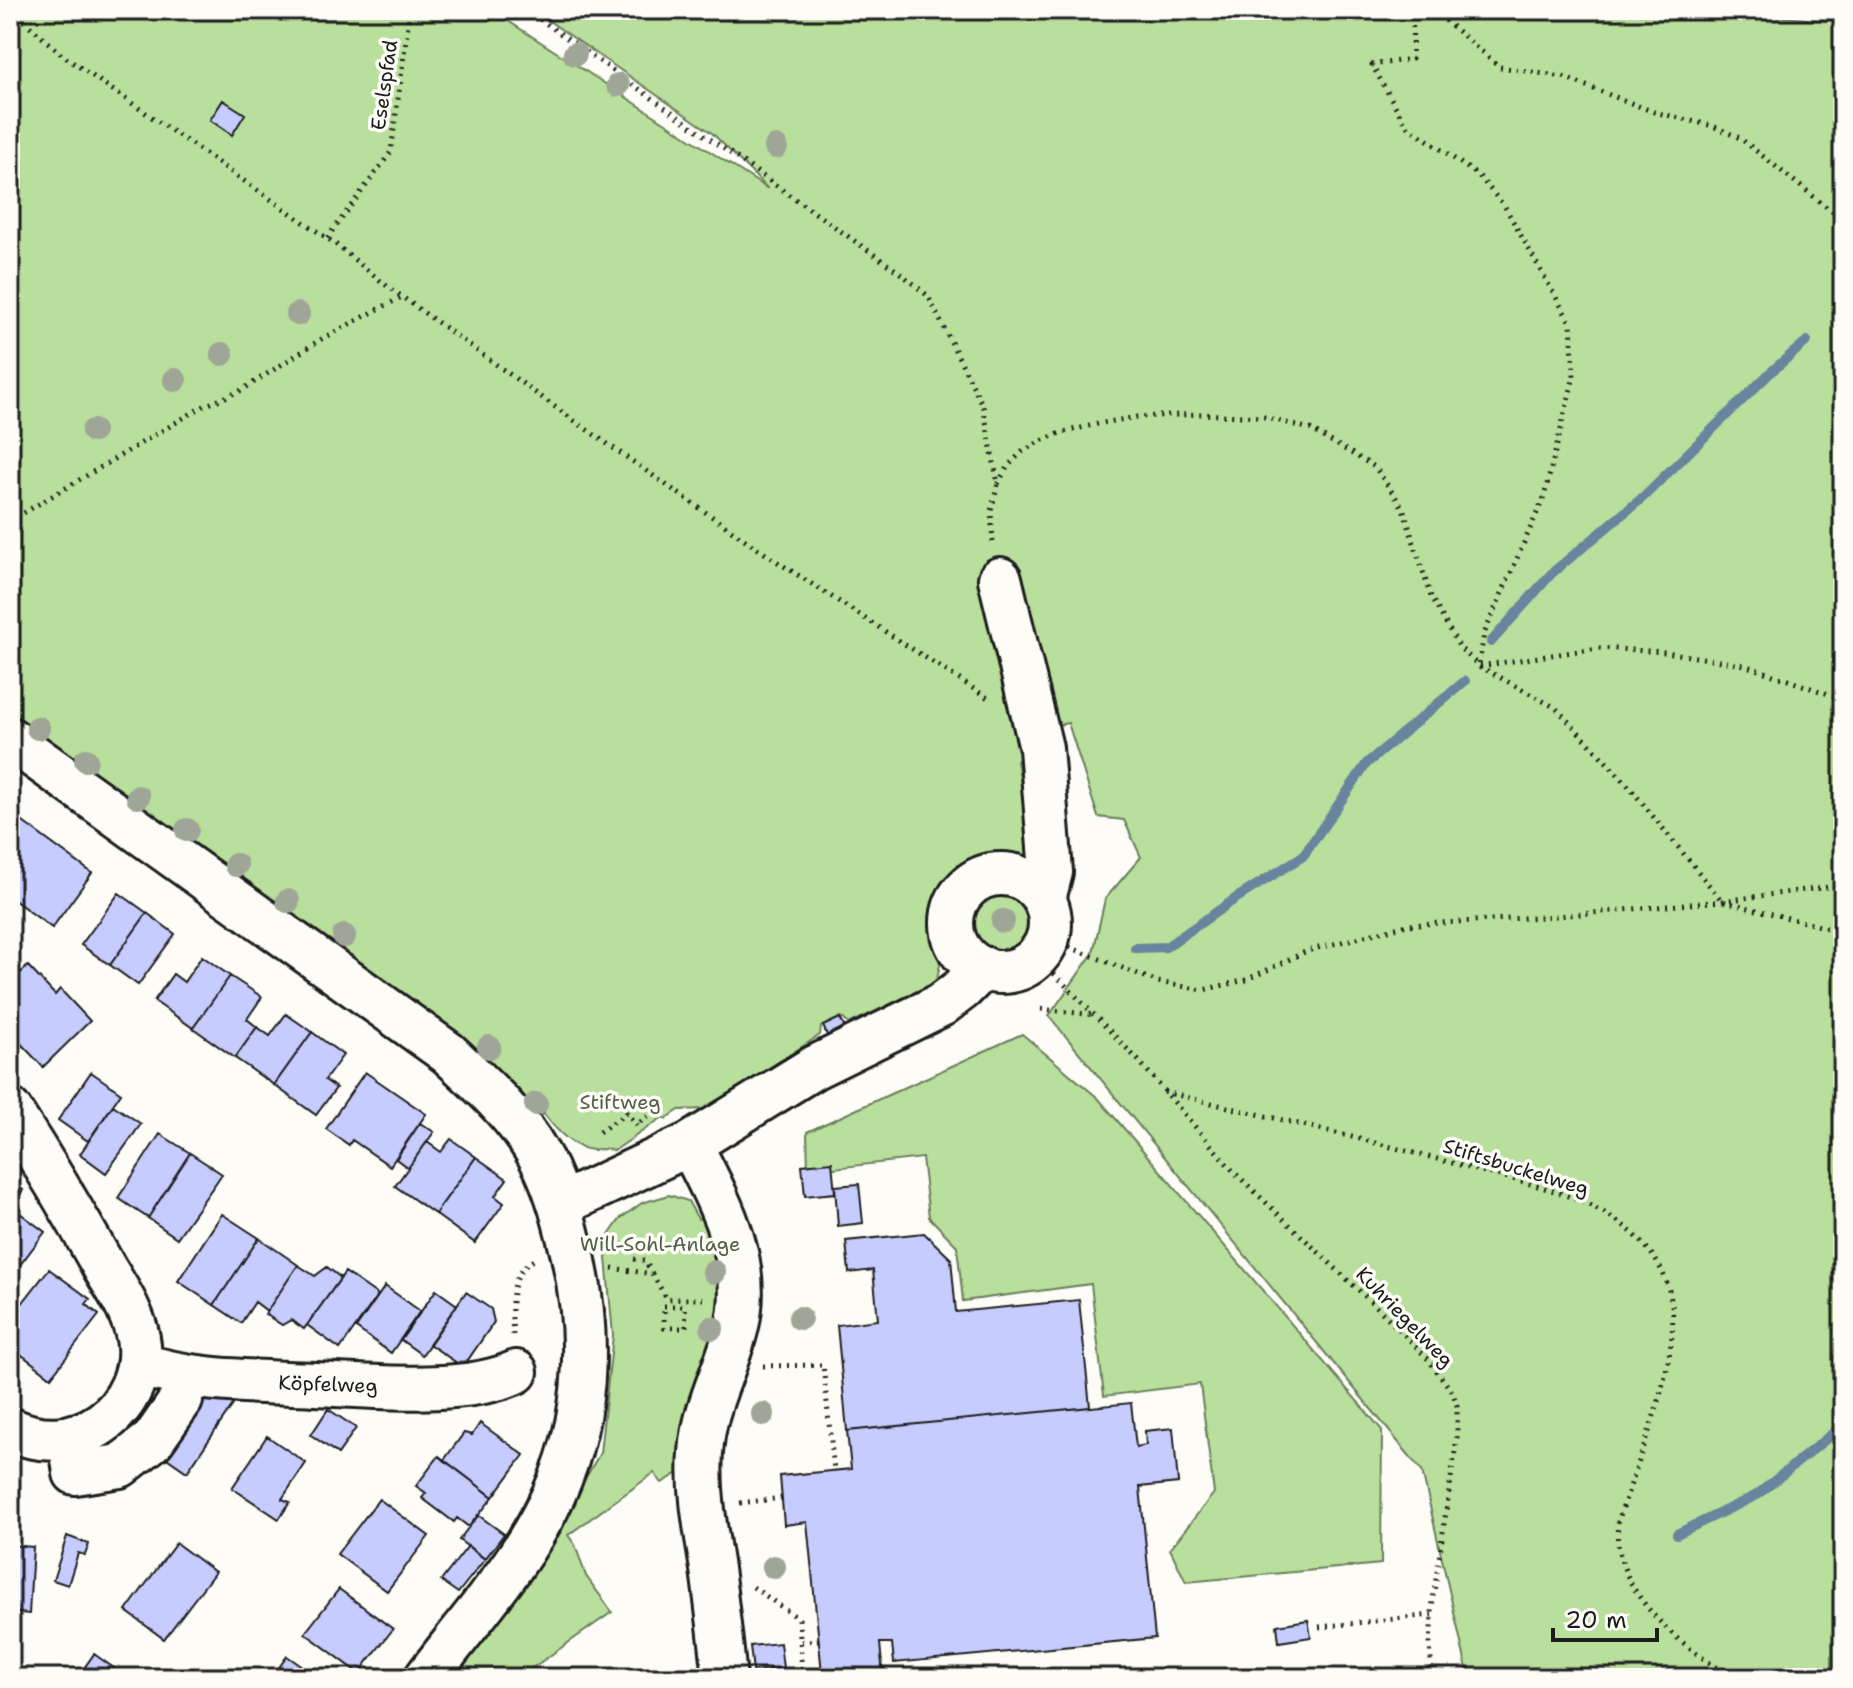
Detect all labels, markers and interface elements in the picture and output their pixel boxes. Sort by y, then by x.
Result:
street label: Eselspfad [365,38,403,132]
park label: Stiftweg [580,1089,660,1115]
street label: Stiftsbuckelweg [1440,1132,1592,1202]
park label: Will-Sohl-Anlage [580,1231,740,1257]
street label: Kuhriegelweg [1350,1261,1460,1373]
street label: Köpfelweg [278,1369,378,1399]
scale bar [1553,1592,1657,1642]
text: 20 m [1565,1604,1627,1636]

